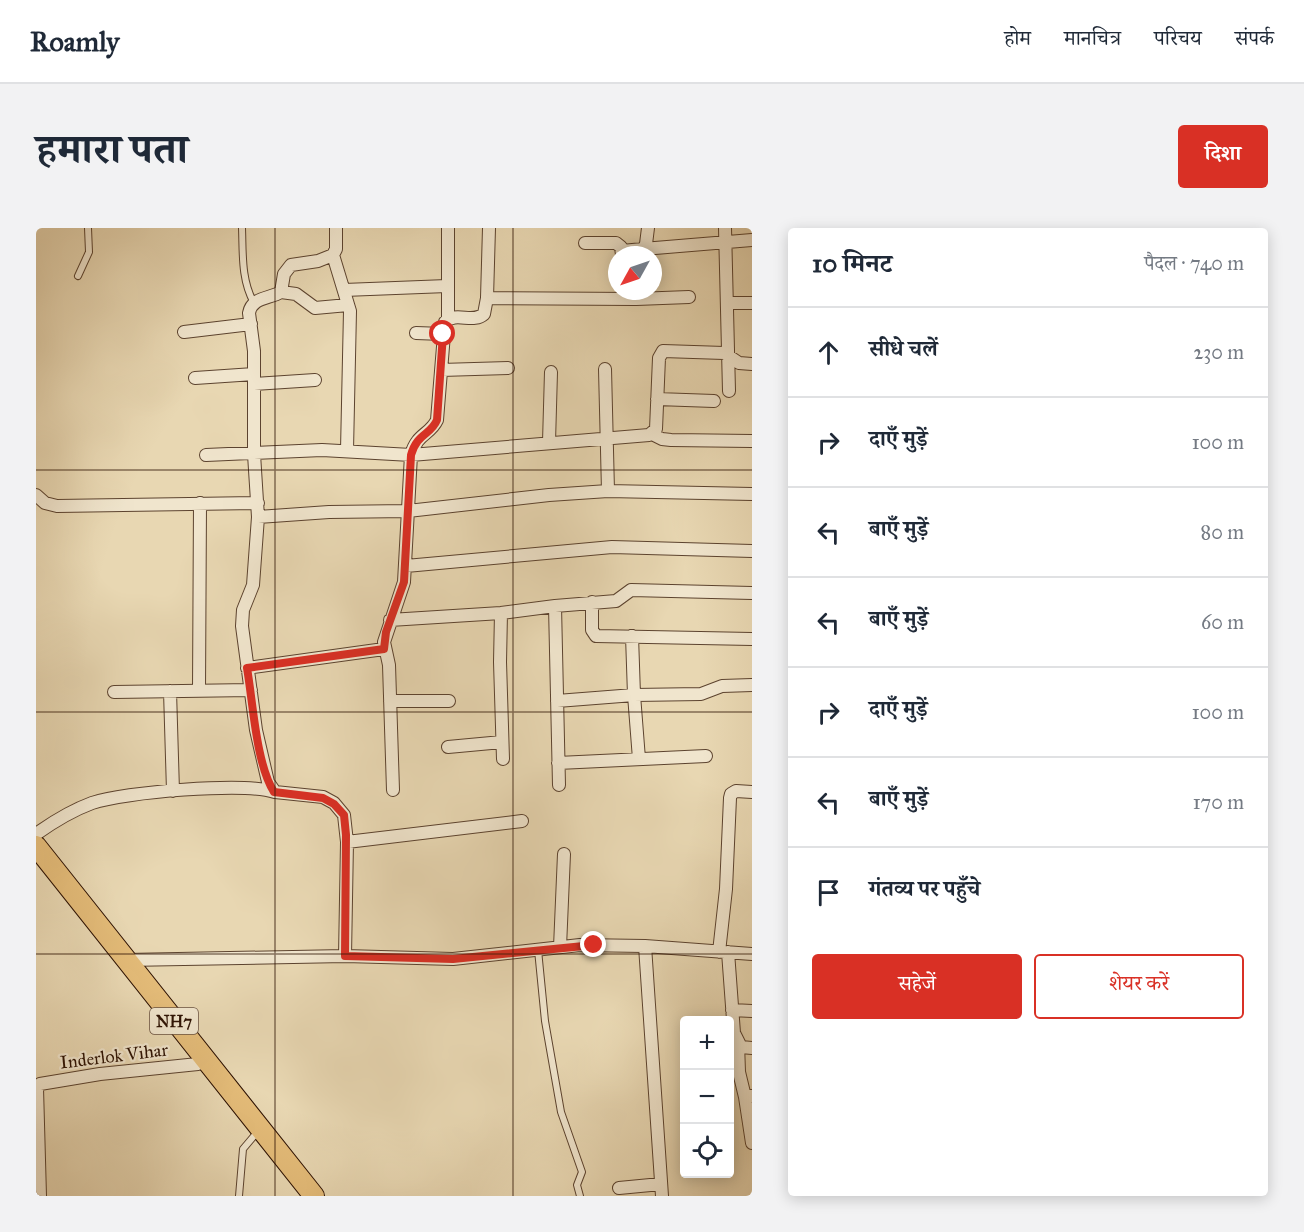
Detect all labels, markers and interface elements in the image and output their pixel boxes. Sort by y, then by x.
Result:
text: Roamly [30,24,119,59]
text: होम [1004,25,1031,51]
text: मानचित्र [1064,25,1121,51]
text: परिचय [1154,25,1202,51]
text: संपर्क [1235,25,1274,51]
text: हमारा पता [36,123,188,175]
button: दिशा [1178,125,1268,188]
north arrow [608,246,662,300]
text: 10 मिनट [812,247,892,279]
text: पैदल · 740 m [1144,251,1244,275]
route start [429,320,455,346]
text: सीधे चलें [869,335,938,362]
icon: ahead [812,336,845,369]
text: 230 m [1193,340,1244,364]
text: दाएँ मुड़ें [869,425,928,452]
icon: right [812,426,845,459]
text: 100 m [1192,430,1244,454]
text: बाएँ मुड़ें [869,515,928,542]
icon: left [812,516,845,549]
text: 80 m [1201,520,1244,544]
text: बाएँ मुड़ें [869,605,928,632]
icon: left [812,606,845,639]
text: 60 m [1201,610,1244,634]
text: दाएँ मुड़ें [869,695,928,722]
icon: right [812,696,845,729]
text: 100 m [1192,700,1244,724]
text: बाएँ मुड़ें [869,785,928,812]
icon: left [812,786,845,819]
text: 170 m [1193,790,1244,814]
text: गंतव्य पर पहुँचे [869,875,980,902]
icon: arrive [812,876,845,909]
route end [580,931,606,957]
button: सहेजें [812,954,1022,1019]
button: शेयर करें [1034,954,1244,1019]
road number: NH7 [150,1008,198,1034]
map controls [680,1016,734,1178]
button: + [680,1016,734,1070]
street label: Inderlok Vihar [59,1038,169,1074]
button: − [680,1070,734,1124]
button: locate [680,1124,734,1178]

